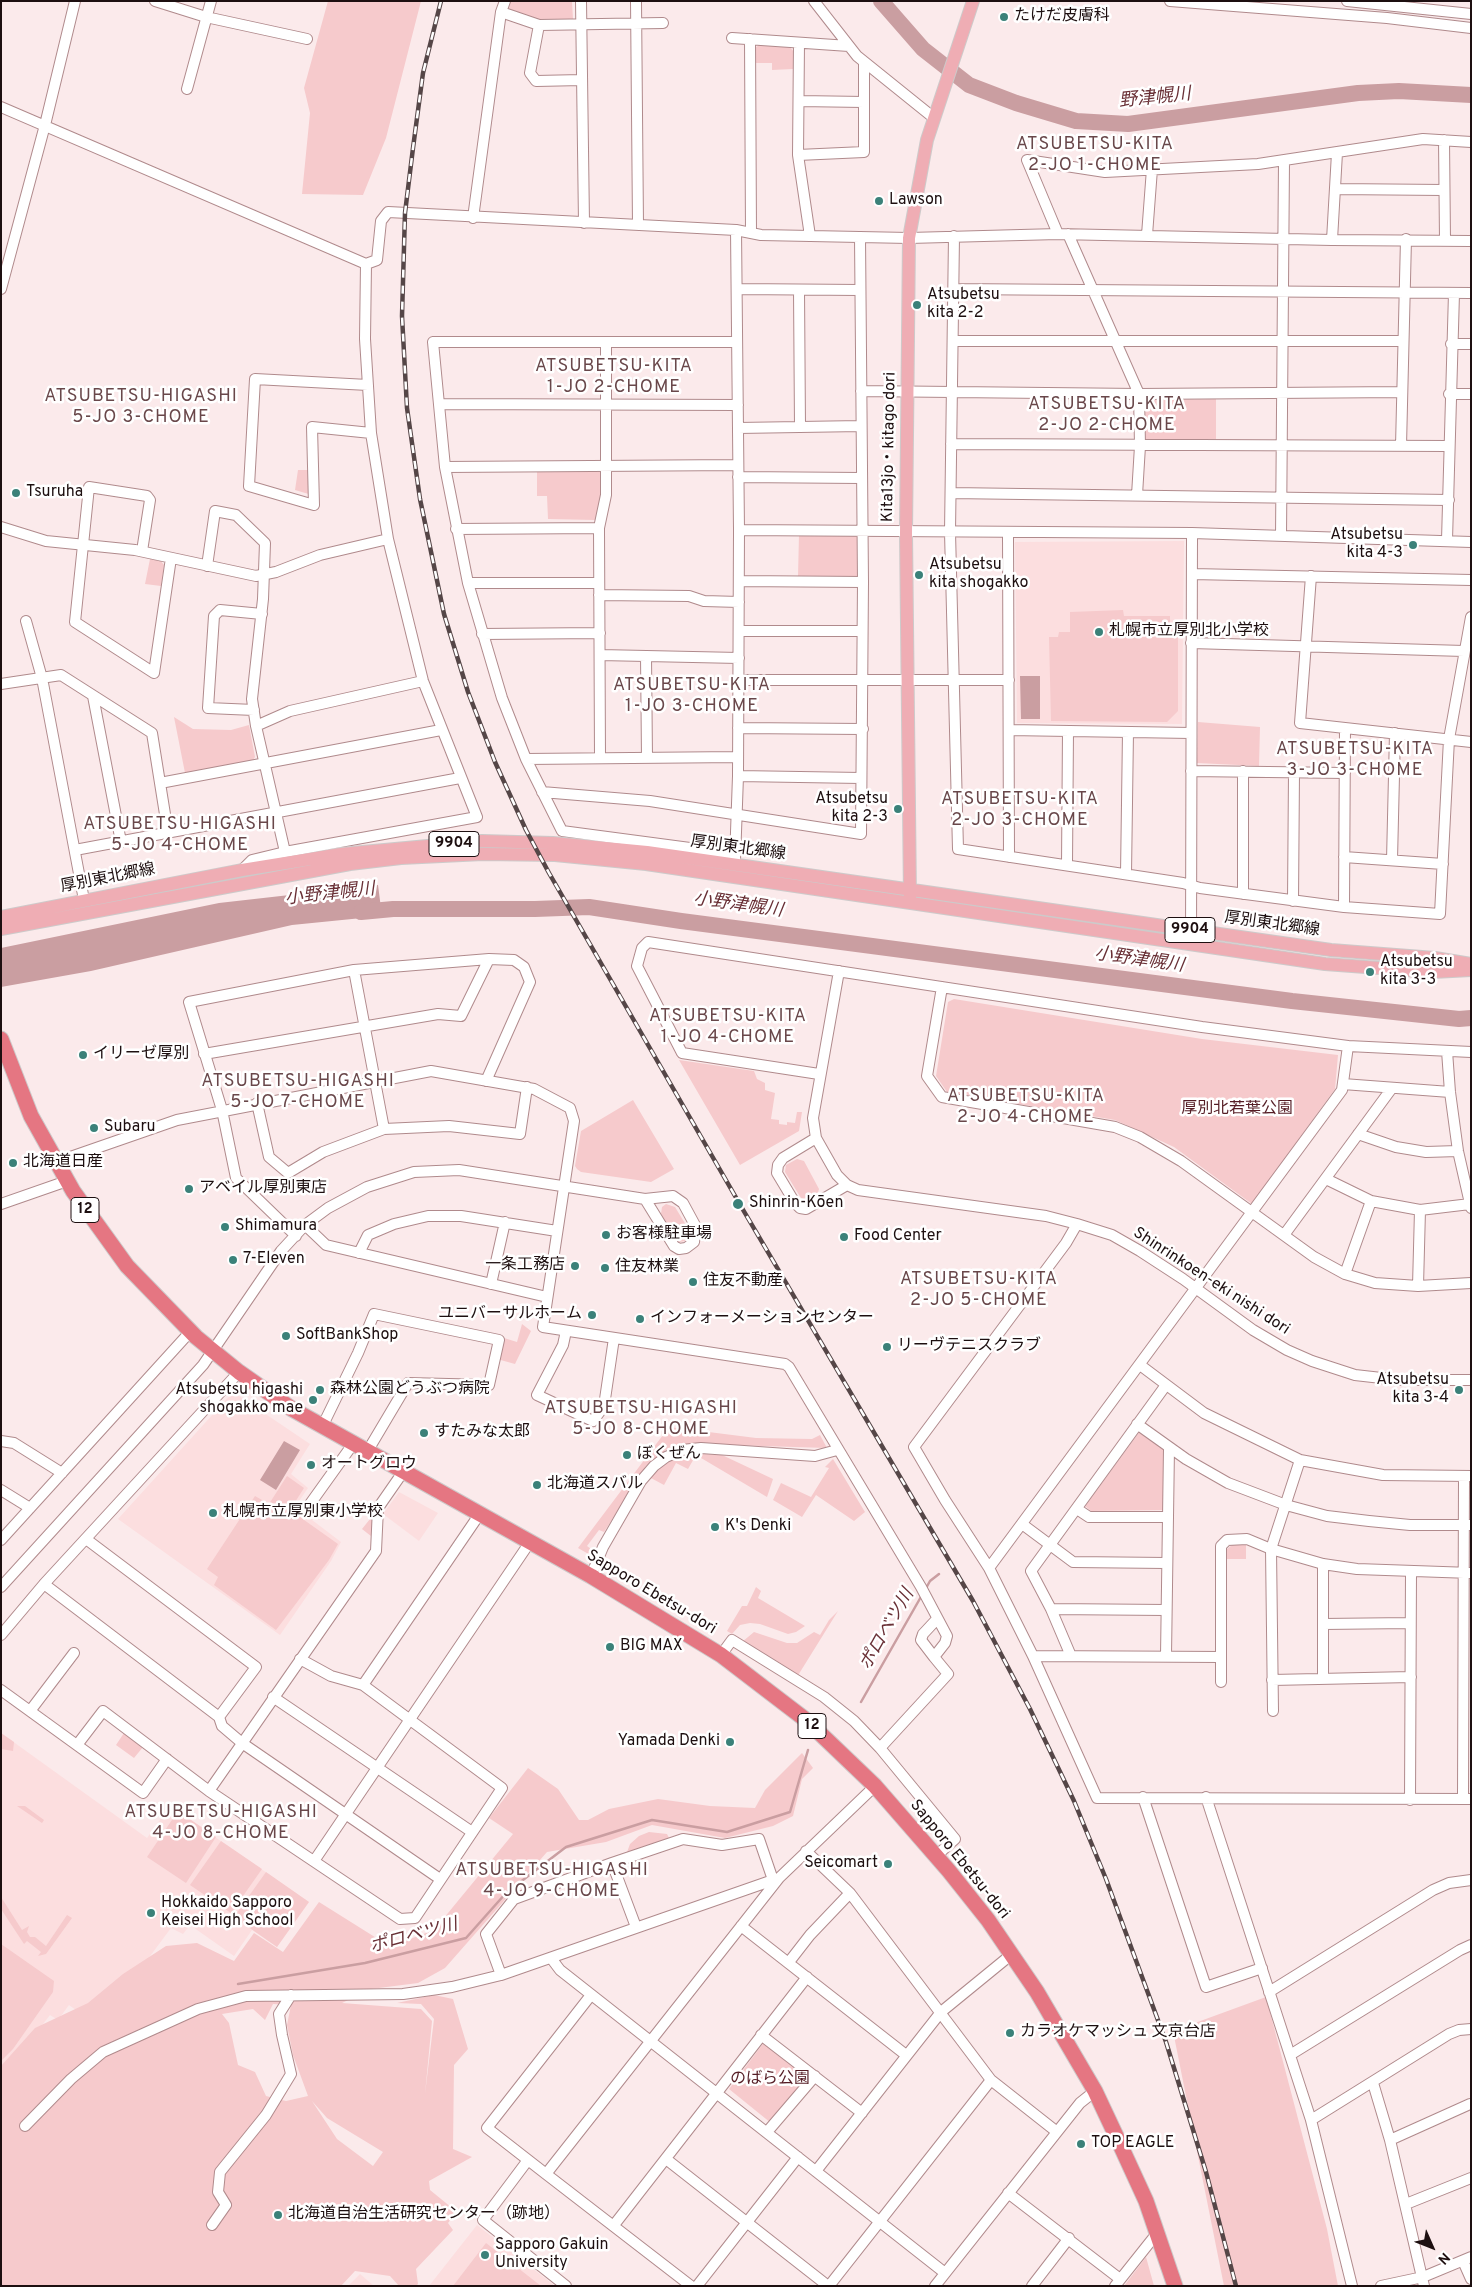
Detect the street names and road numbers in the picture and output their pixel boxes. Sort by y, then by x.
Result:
street label: Kita13jo・kitago dori [879,372,901,522]
road number: 9904 [429,832,479,856]
street label: 厚別東北郷線 [689,833,787,865]
street label: 厚別東北郷線 [59,860,157,898]
street label: 厚別東北郷線 [1223,909,1321,941]
road number: 9904 [1165,918,1215,942]
road number: 12 [71,1198,99,1222]
street label: Shinrinkoen-eki nishi dori [1129,1224,1293,1340]
street label: Sapporo Ebetsu-dori [583,1547,719,1639]
road number: 12 [798,1714,826,1738]
street label: Sapporo Ebetsu-dori [905,1796,1013,1924]

